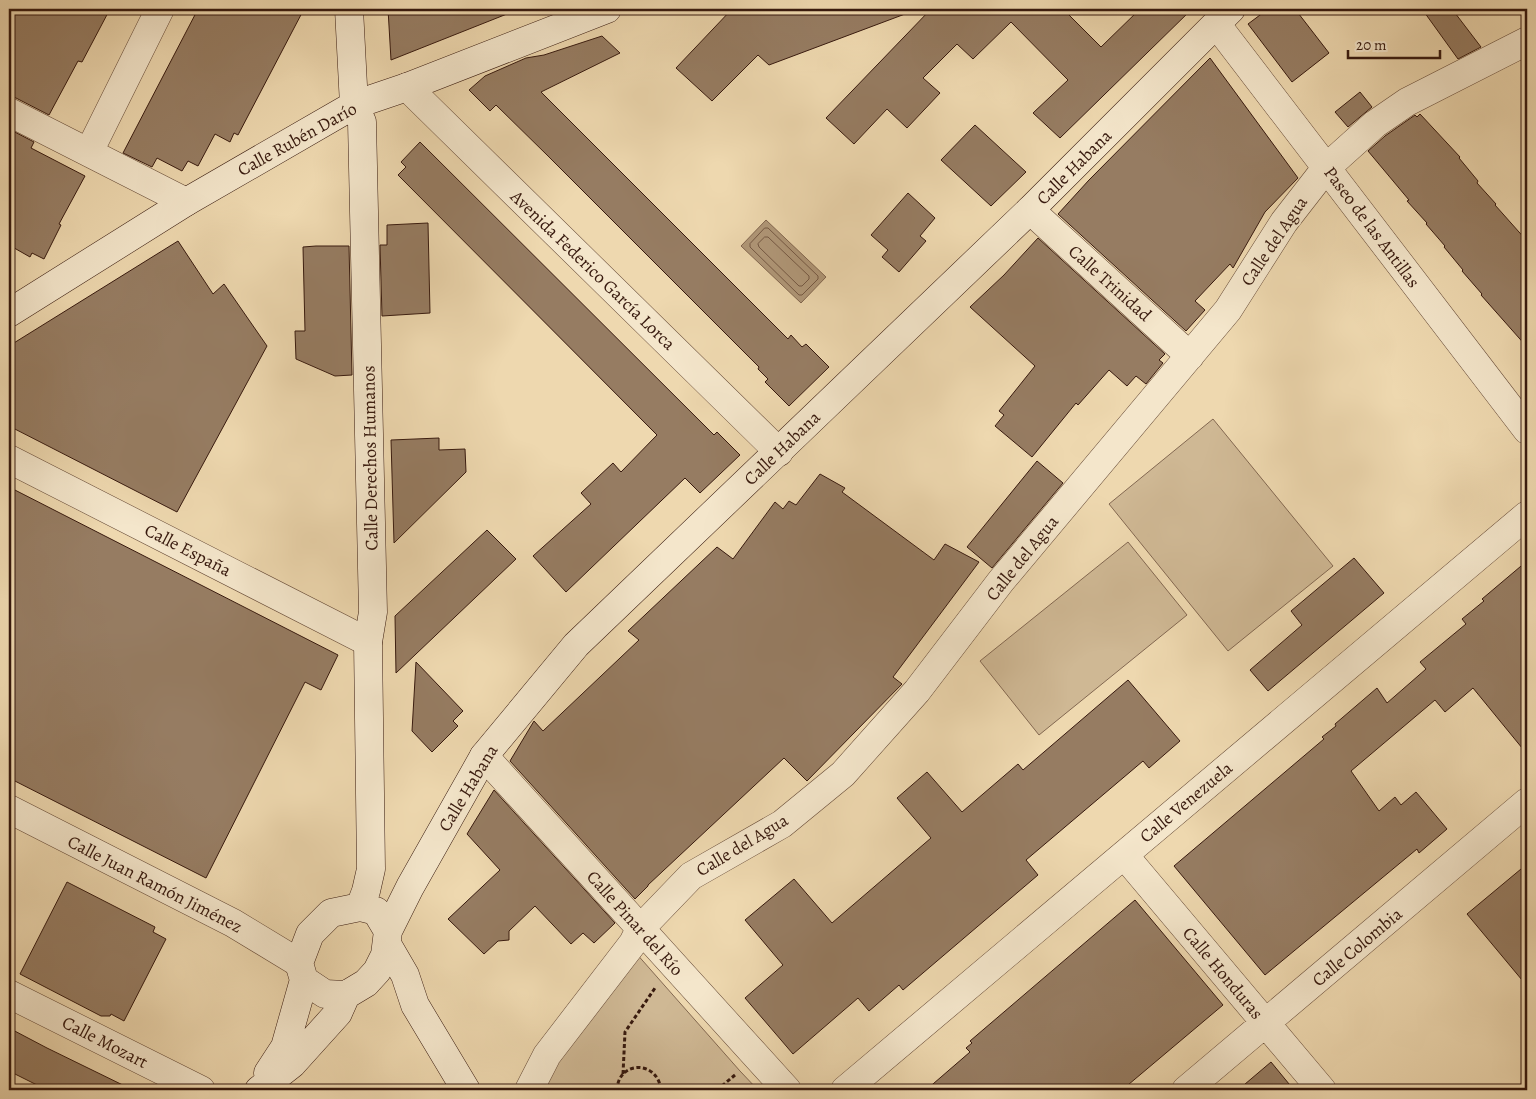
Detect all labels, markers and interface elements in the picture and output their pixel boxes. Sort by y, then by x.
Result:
scale bar [1348,28,1441,60]
text: 20 m [1356,35,1387,55]
street label: Calle Rubén Darío [233,96,361,182]
street label: Calle Habana [1031,124,1117,210]
street label: Paseo de las Antillas [1318,161,1426,293]
street label: Avenida Federico García Lorca [505,184,681,356]
street label: Calle del Agua [1235,191,1313,291]
street label: Calle Trinidad [1063,239,1157,327]
street label: Calle Derechos Humanos [356,365,384,551]
street label: Calle Habana [739,405,826,490]
street label: Calle del Agua [980,510,1064,606]
street label: Calle España [141,518,236,582]
street label: Calle Habana [433,740,504,836]
street label: Calle Venezuela [1134,756,1238,848]
street label: Calle del Agua [691,808,793,882]
street label: Calle Juan Ramón Jiménez [63,829,247,939]
street label: Calle Pinar del Río [581,865,689,981]
street label: Calle Colombia [1307,902,1408,992]
street label: Calle Honduras [1177,922,1269,1024]
street label: Calle Mozart [58,1010,152,1074]

